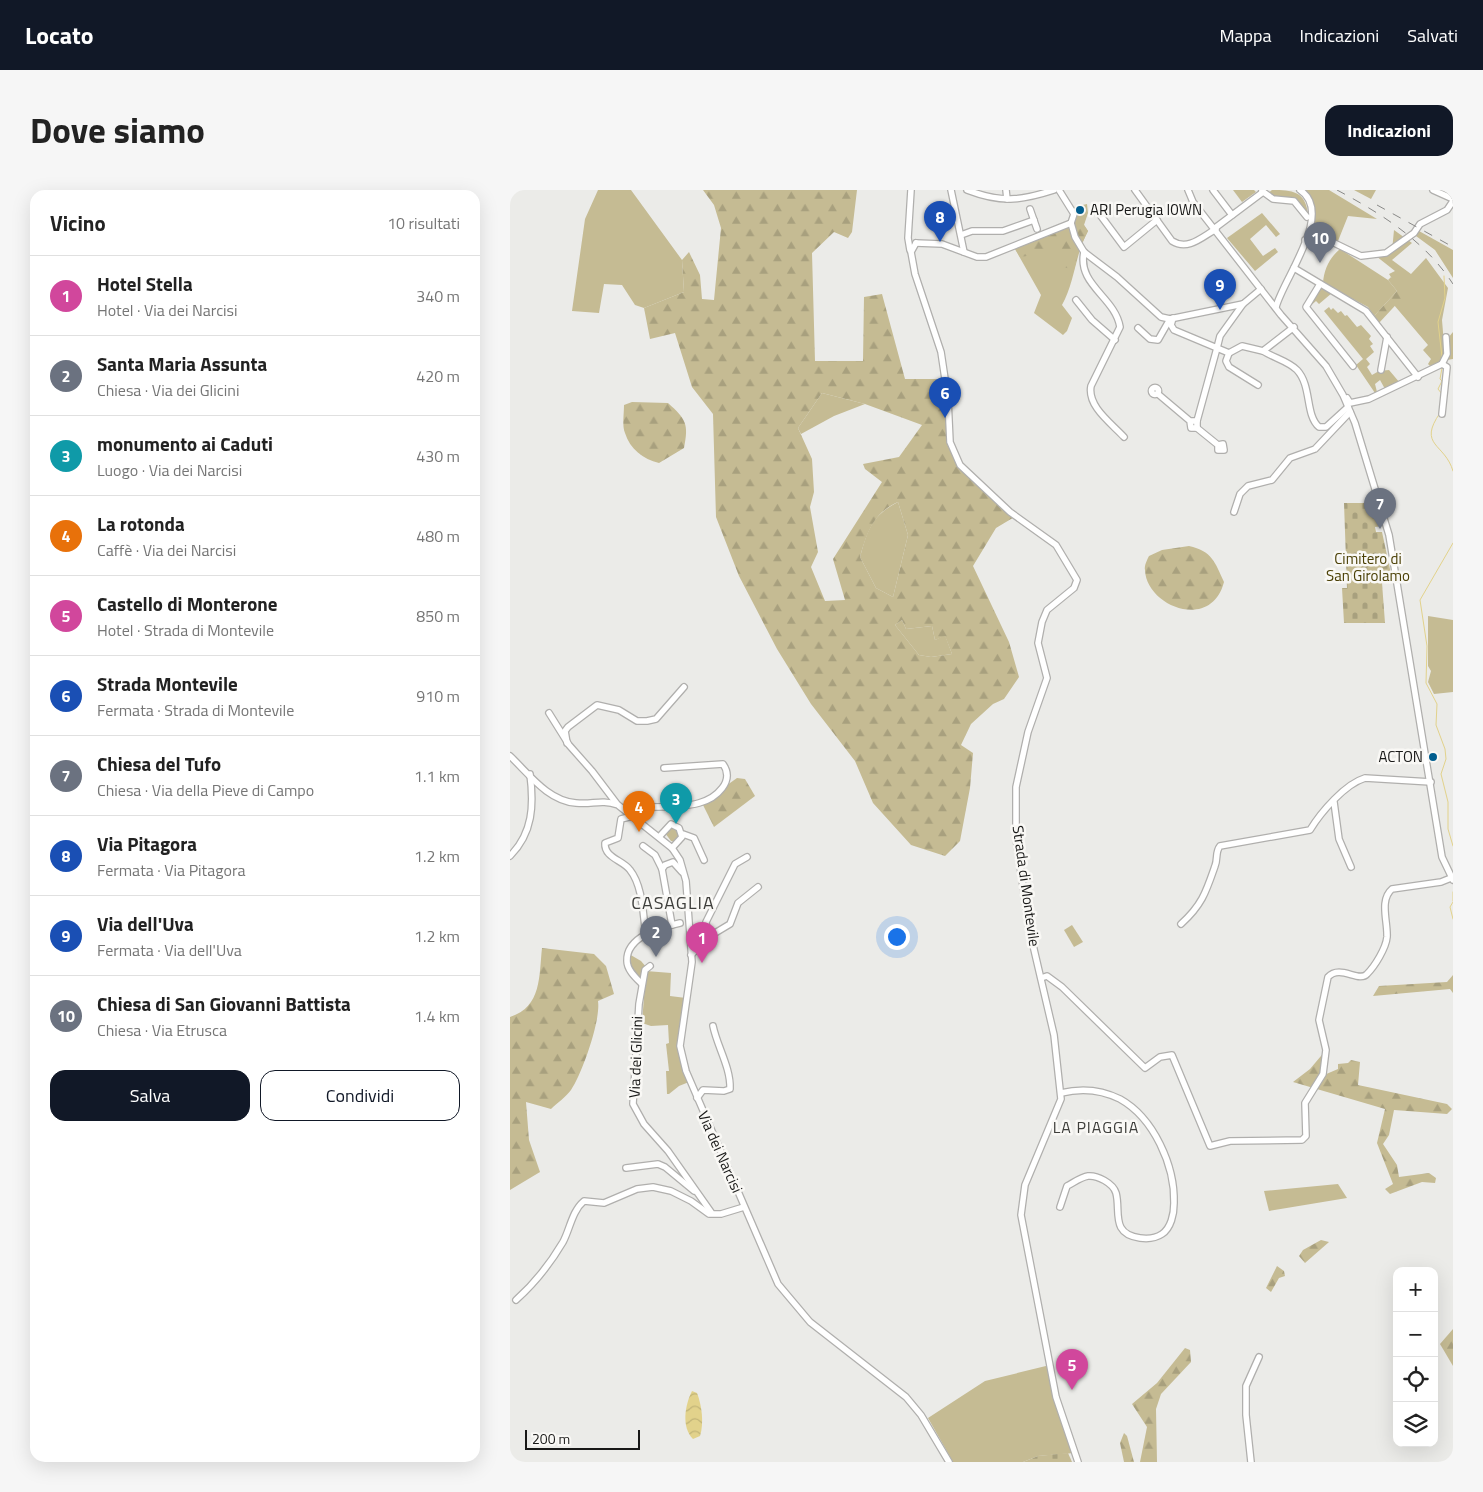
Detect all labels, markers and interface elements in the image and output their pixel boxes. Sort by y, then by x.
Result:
text: Locato [25,17,94,53]
text: Mappa [1219,22,1272,49]
text: Indicazioni [1300,22,1379,49]
text: Salvati [1407,22,1458,49]
text: Dove siamo [30,103,205,157]
button: Indicazioni [1325,105,1453,156]
place label: ARI Perugia I0WN [1090,198,1202,221]
pin: 8 [924,201,956,242]
marker: ARI Perugia I0WN [1074,204,1086,216]
text: Vicino [50,207,106,239]
text: 10 risultati [387,211,460,235]
pin: 10 [1304,222,1336,263]
text: Hotel Stella [97,269,193,298]
pin: 9 [1204,269,1236,310]
text: 1 [62,284,70,308]
text: 340 m [416,284,460,308]
text: Hotel · Via dei Narcisi [97,298,238,322]
text: Santa Maria Assunta [97,349,267,378]
text: 2 [62,364,70,388]
text: 420 m [416,364,460,388]
pin: 6 [929,377,961,418]
text: Chiesa · Via dei Glicini [97,378,239,402]
text: monumento ai Caduti [97,429,273,458]
text: 3 [62,444,70,468]
text: 430 m [416,444,460,468]
text: Luogo · Via dei Narcisi [97,458,242,482]
pin: 7 [1364,488,1396,529]
text: La rotonda [97,509,185,538]
text: 4 [62,524,70,548]
text: 480 m [416,524,460,548]
text: Caffè · Via dei Narcisi [97,538,236,562]
park label: Cimitero di San Girolamo [1326,547,1410,587]
text: Castello di Monterone [97,589,277,618]
text: 5 [62,604,70,628]
text: 850 m [416,604,460,628]
text: Hotel · Strada di Montevile [97,618,274,642]
text: Strada Montevile [97,669,238,698]
text: 6 [62,684,70,708]
text: 910 m [416,684,460,708]
text: Fermata · Strada di Montevile [97,698,294,722]
place label: ACTON [1378,745,1423,768]
text: Chiesa del Tufo [97,749,221,778]
marker: ACTON [1427,751,1439,763]
text: 7 [62,764,70,788]
text: 1.1 km [414,764,460,788]
text: Chiesa · Via della Pieve di Campo [97,778,314,802]
pin: 3 [660,783,692,824]
pin: 4 [623,791,655,832]
street label: Strada di Montevile [1007,824,1046,948]
text: Via Pitagora [97,829,197,858]
text: 8 [62,844,70,868]
text: 1.2 km [414,844,460,868]
text: Fermata · Via Pitagora [97,858,245,882]
district label: CASAGLIA [631,889,715,916]
text: Via dell'Uva [97,909,194,938]
pin: 2 [640,916,672,957]
pin: 1 [686,922,718,963]
text: 9 [62,924,70,948]
text: 1.2 km [414,924,460,948]
your location [884,924,910,950]
text: Fermata · Via dell'Uva [97,938,242,962]
text: Chiesa di San Giovanni Battista [97,989,351,1018]
text: 10 [57,1004,75,1028]
text: 1.4 km [414,1004,460,1028]
street label: Via dei Glicini [623,1016,648,1098]
text: Chiesa · Via Etrusca [97,1018,227,1042]
button: Salva [50,1070,250,1121]
button: Condividi [260,1070,460,1121]
street label: Via dei Narcisi [692,1107,749,1197]
district label: LA PIAGGIA [1053,1115,1139,1139]
map controls [1393,1267,1438,1447]
button: + [1393,1267,1438,1312]
button: − [1393,1312,1438,1357]
pin: 5 [1056,1349,1088,1390]
button: locate [1393,1357,1438,1402]
button: layers [1393,1402,1438,1447]
scale bar [525,1427,640,1450]
text: 200 m [532,1428,570,1449]

